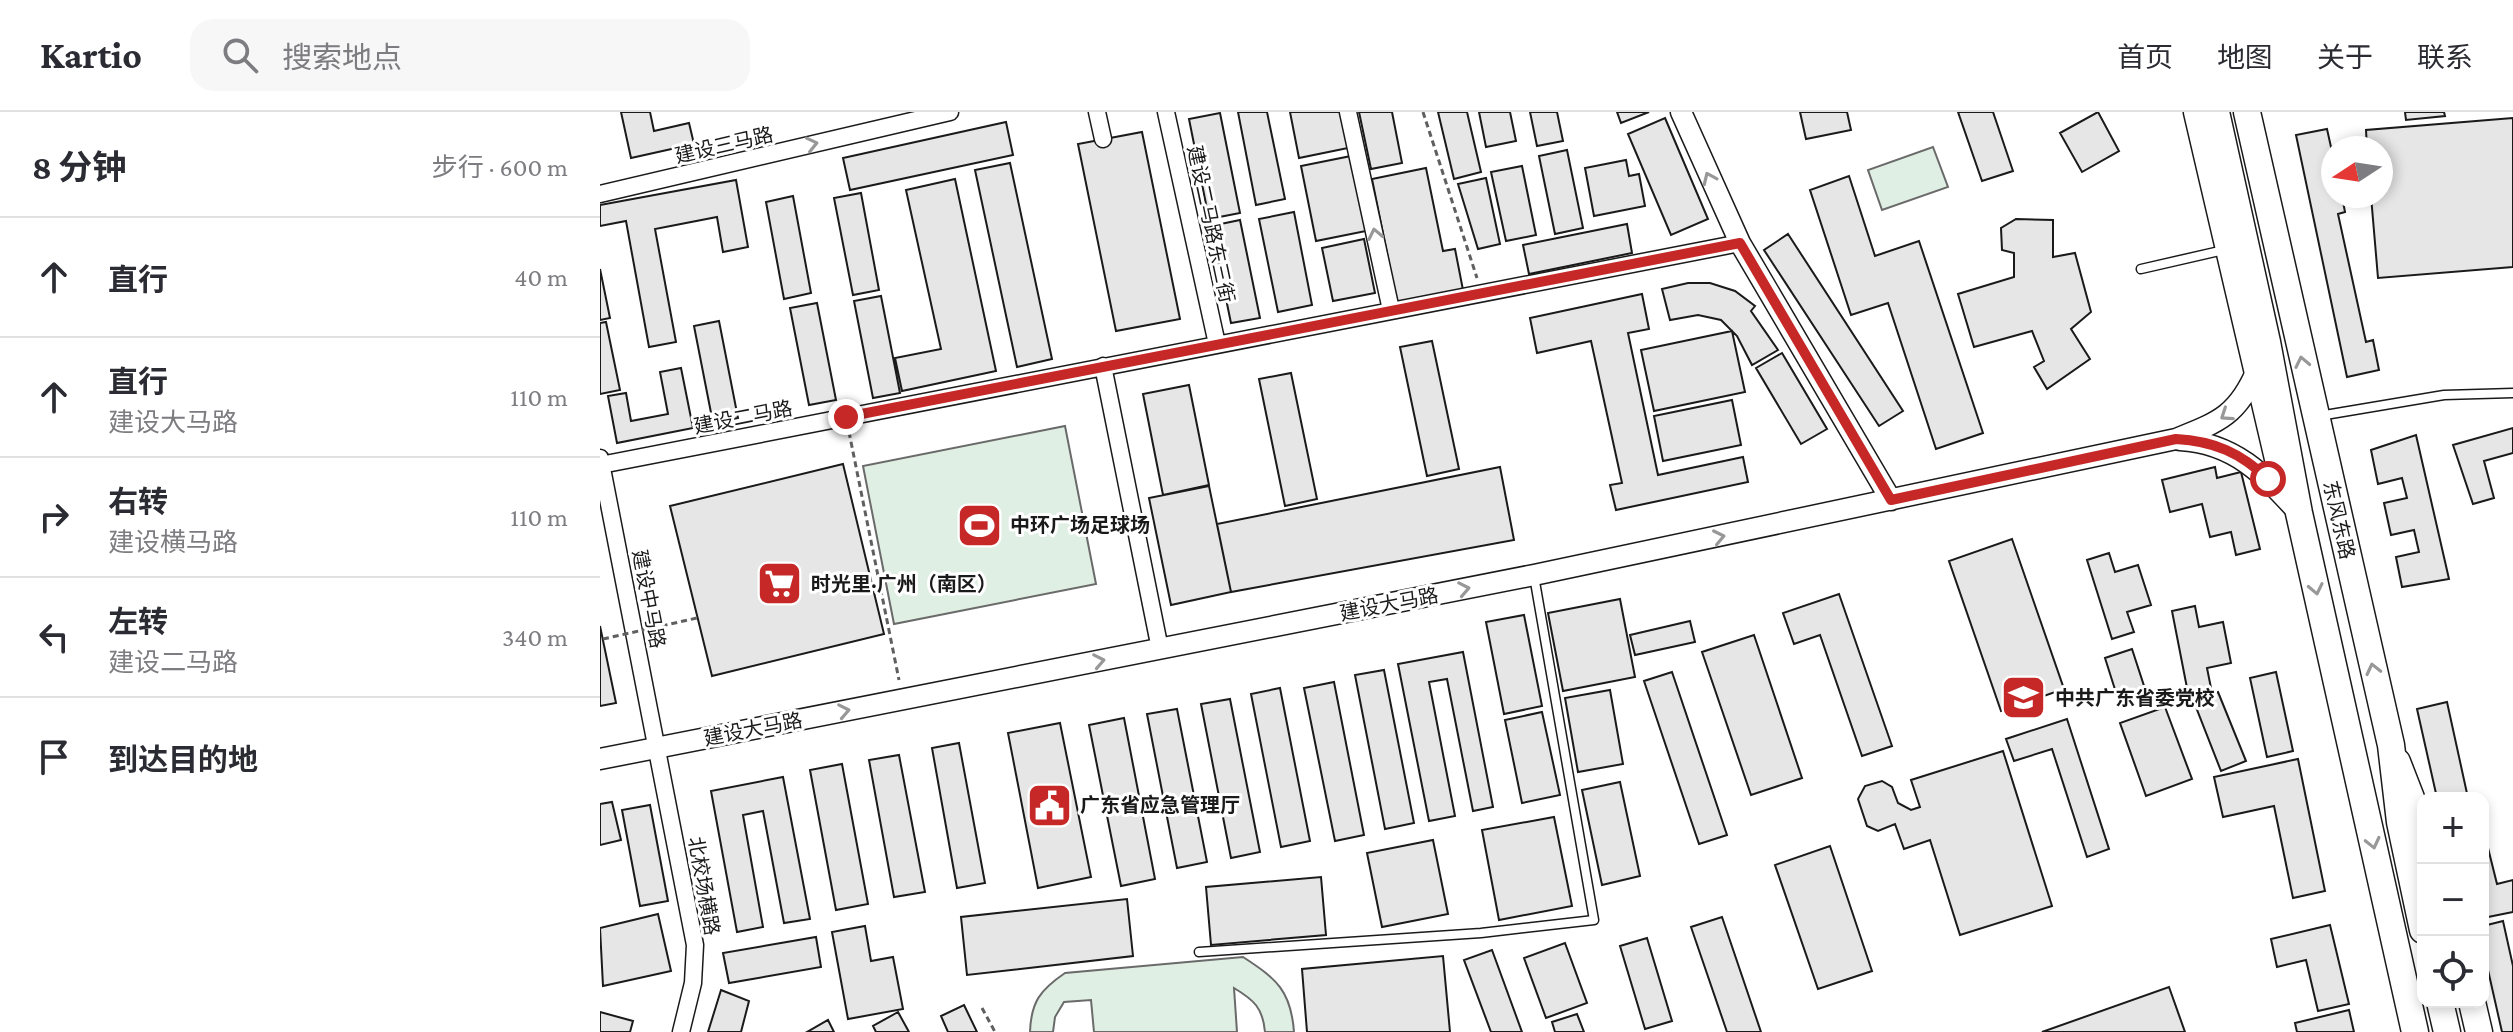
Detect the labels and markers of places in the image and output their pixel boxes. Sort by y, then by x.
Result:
sports icon: 中环广场足球场 [955,501,1003,549]
place label: 中环广场足球场 [1010,514,1150,536]
supermarket icon: 时光里·广州（南区） [756,560,804,608]
place label: 时光里·广州（南区） [811,573,997,595]
school or university icon: 中共广东省委党校 [2000,674,2048,722]
place label: 中共广东省委党校 [2055,687,2215,709]
public building icon: 广东省应急管理厅 [1025,781,1073,829]
place label: 广东省应急管理厅 [1080,794,1240,816]

